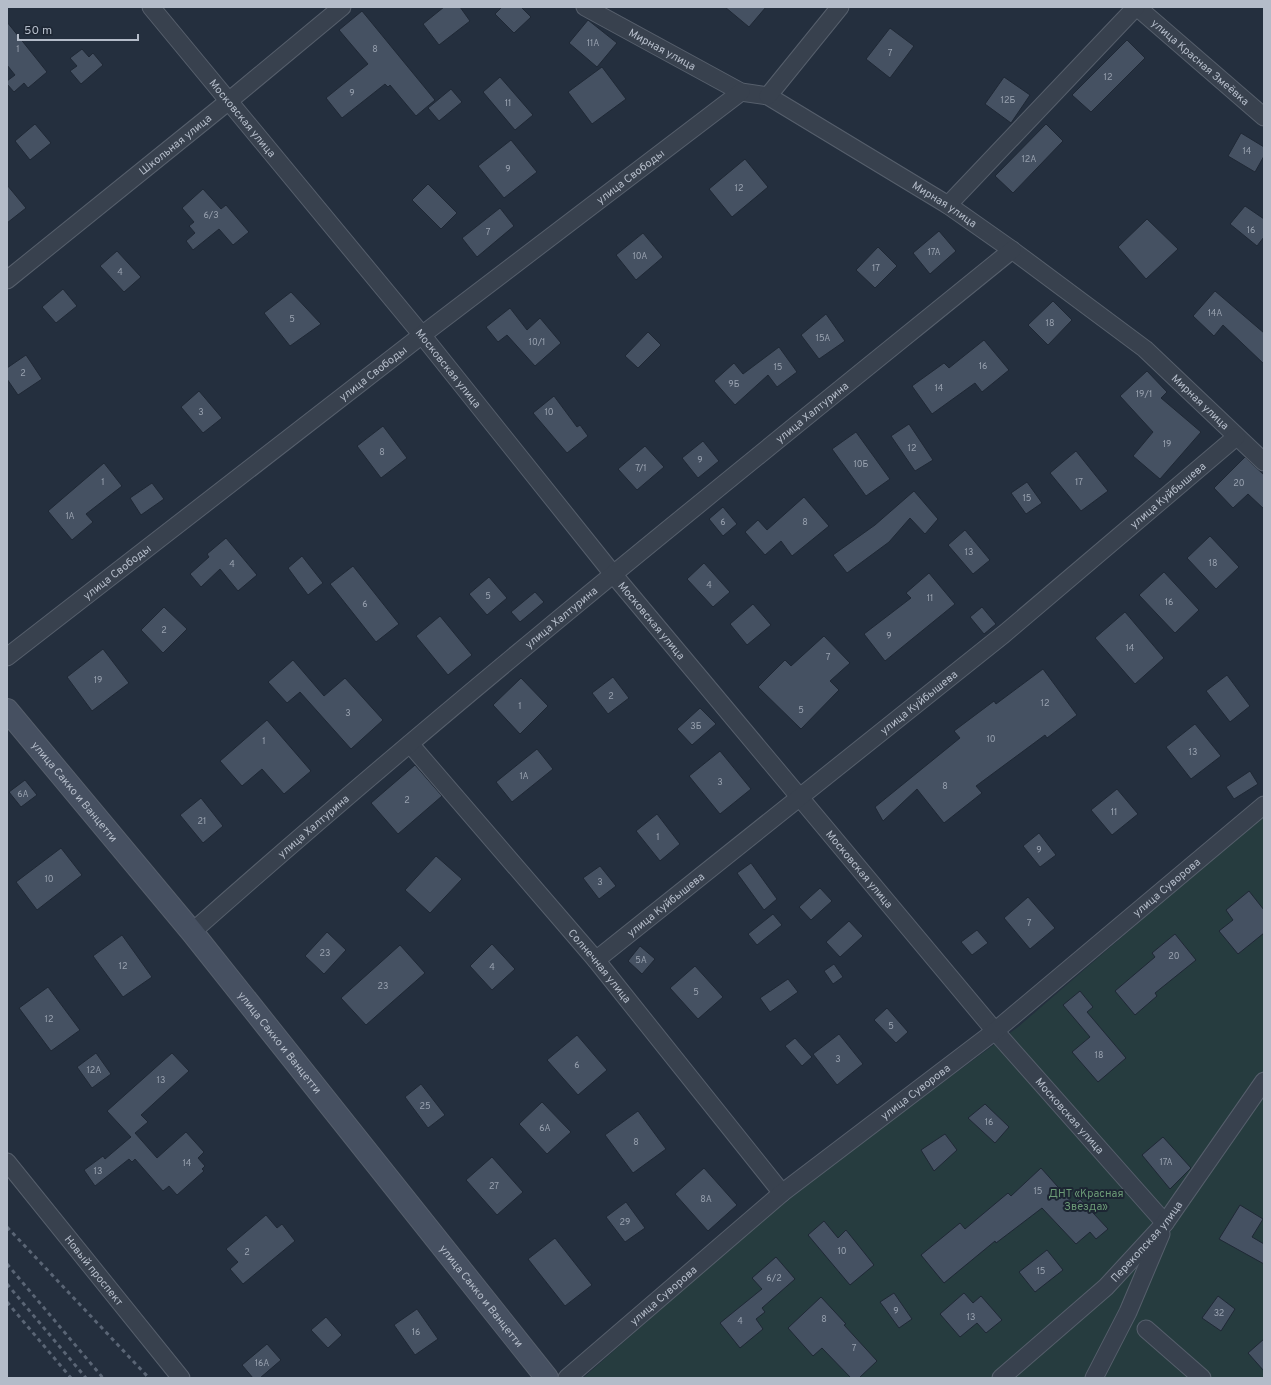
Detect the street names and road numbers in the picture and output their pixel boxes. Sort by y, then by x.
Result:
street label: улица Красная Змеёвка [1148,16,1252,109]
street label: Мирная улица [626,26,698,74]
street label: Московская улица [206,77,278,161]
street label: Школьная улица [137,111,215,179]
street label: улица Свободы [594,147,668,208]
street label: Мирная улица [909,179,979,231]
street label: Московская улица [412,326,484,411]
street label: улица Свободы [337,343,410,405]
street label: Мирная улица [1168,372,1232,433]
street label: улица Халтурина [773,379,852,447]
street label: улица Куйбышева [1127,459,1209,532]
street label: улица Свободы [81,542,154,603]
street label: Московская улица [615,579,688,663]
street label: улица Халтурина [523,584,601,652]
street label: улица Куйбышева [878,668,961,738]
street label: улица Сакко и Ванцетти [28,739,120,845]
street label: улица Халтурина [275,792,353,861]
street label: Московская улица [822,828,896,912]
street label: улица Суворова [1130,855,1204,920]
street label: улица Куйбышева [625,870,708,940]
street label: Солнечная улица [564,927,634,1007]
street label: улица Сакко и Ванцетти [234,989,324,1097]
street label: улица Суворова [878,1061,954,1124]
street label: Московская улица [1032,1075,1107,1157]
street label: Перекопская улица [1108,1199,1186,1285]
street label: Новый проспект [61,1233,126,1309]
street label: улица Сакко и Ванцетти [436,1242,526,1351]
street label: улица Суворова [627,1263,701,1329]

